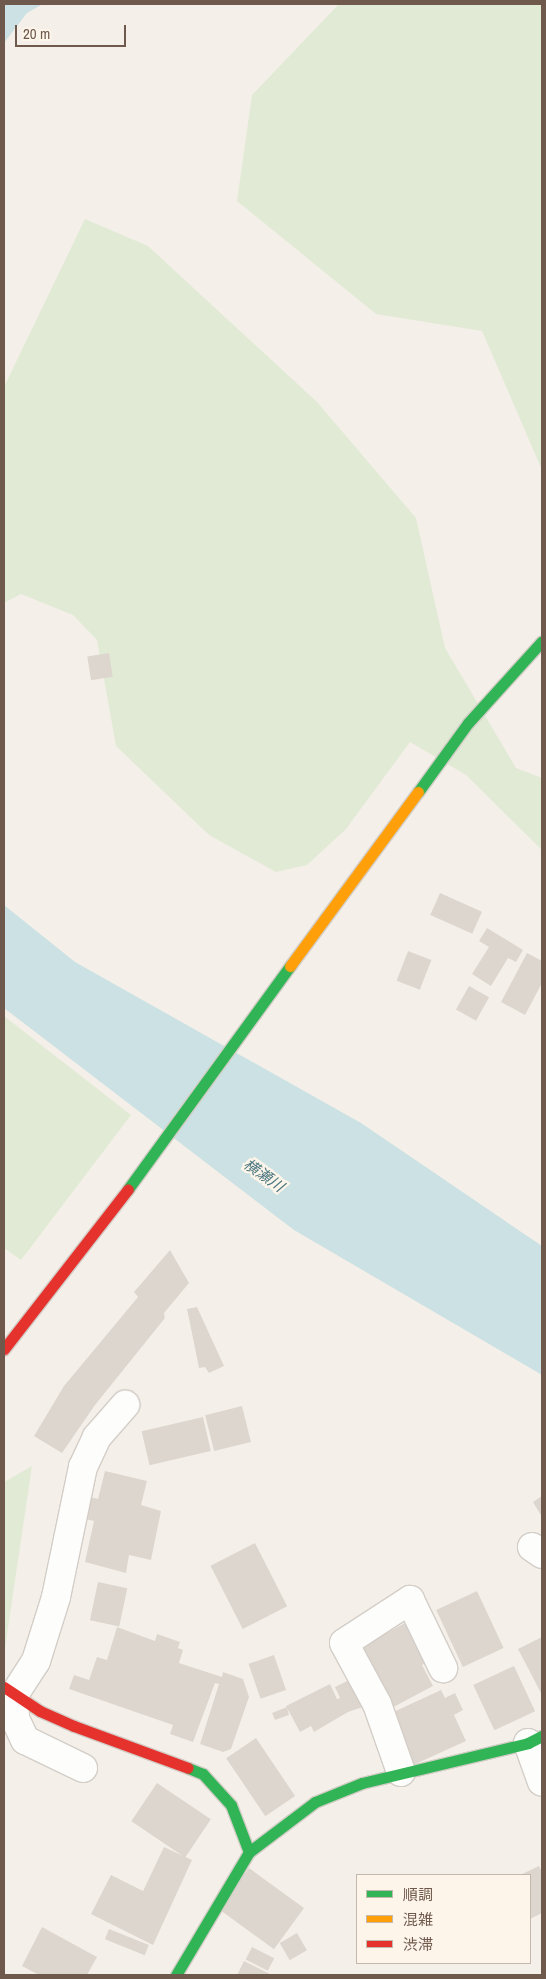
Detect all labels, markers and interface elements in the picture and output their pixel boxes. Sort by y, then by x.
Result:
scale bar [18,15,129,47]
text: 20 m [23,23,50,44]
water label: 横瀬川 [240,1155,288,1195]
legend [356,1874,531,1964]
text: 順調 [403,1884,433,1905]
text: 混雑 [403,1909,433,1930]
text: 渋滞 [403,1934,433,1955]

